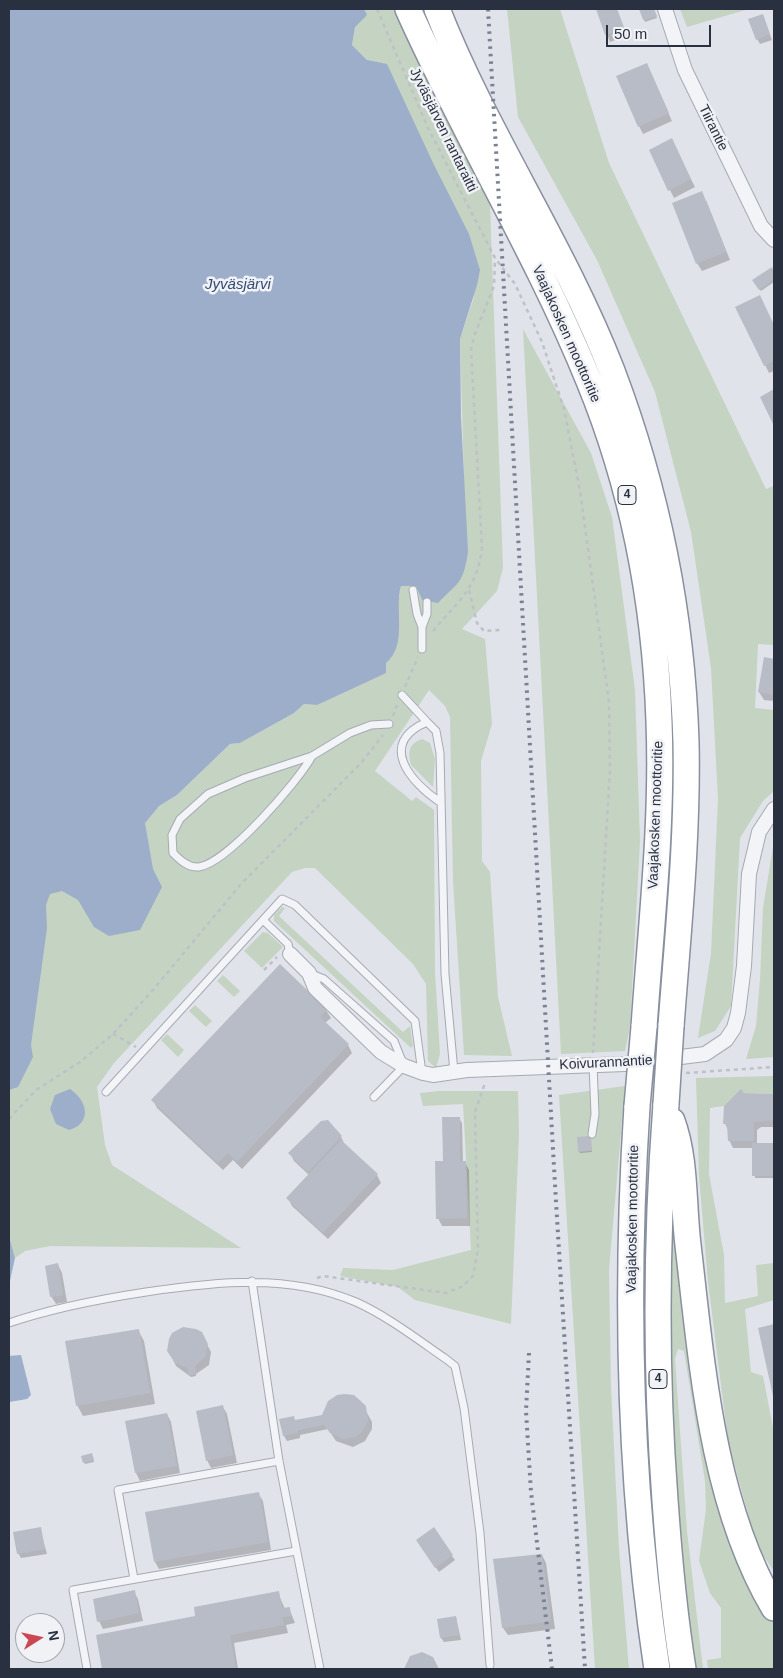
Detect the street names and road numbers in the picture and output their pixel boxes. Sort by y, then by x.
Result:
street label: Jyväsjärven rantaraitti [406,65,480,195]
street label: Tiirantie [695,102,731,154]
street label: Vaajakosken moottoritie [528,263,604,405]
road number: 4 [618,486,636,504]
street label: Vaajakosken moottoritie [645,741,667,889]
street label: Koivurannantie [559,1052,653,1074]
street label: Vaajakosken moottoritie [623,1145,643,1293]
road number: 4 [649,1370,667,1388]

